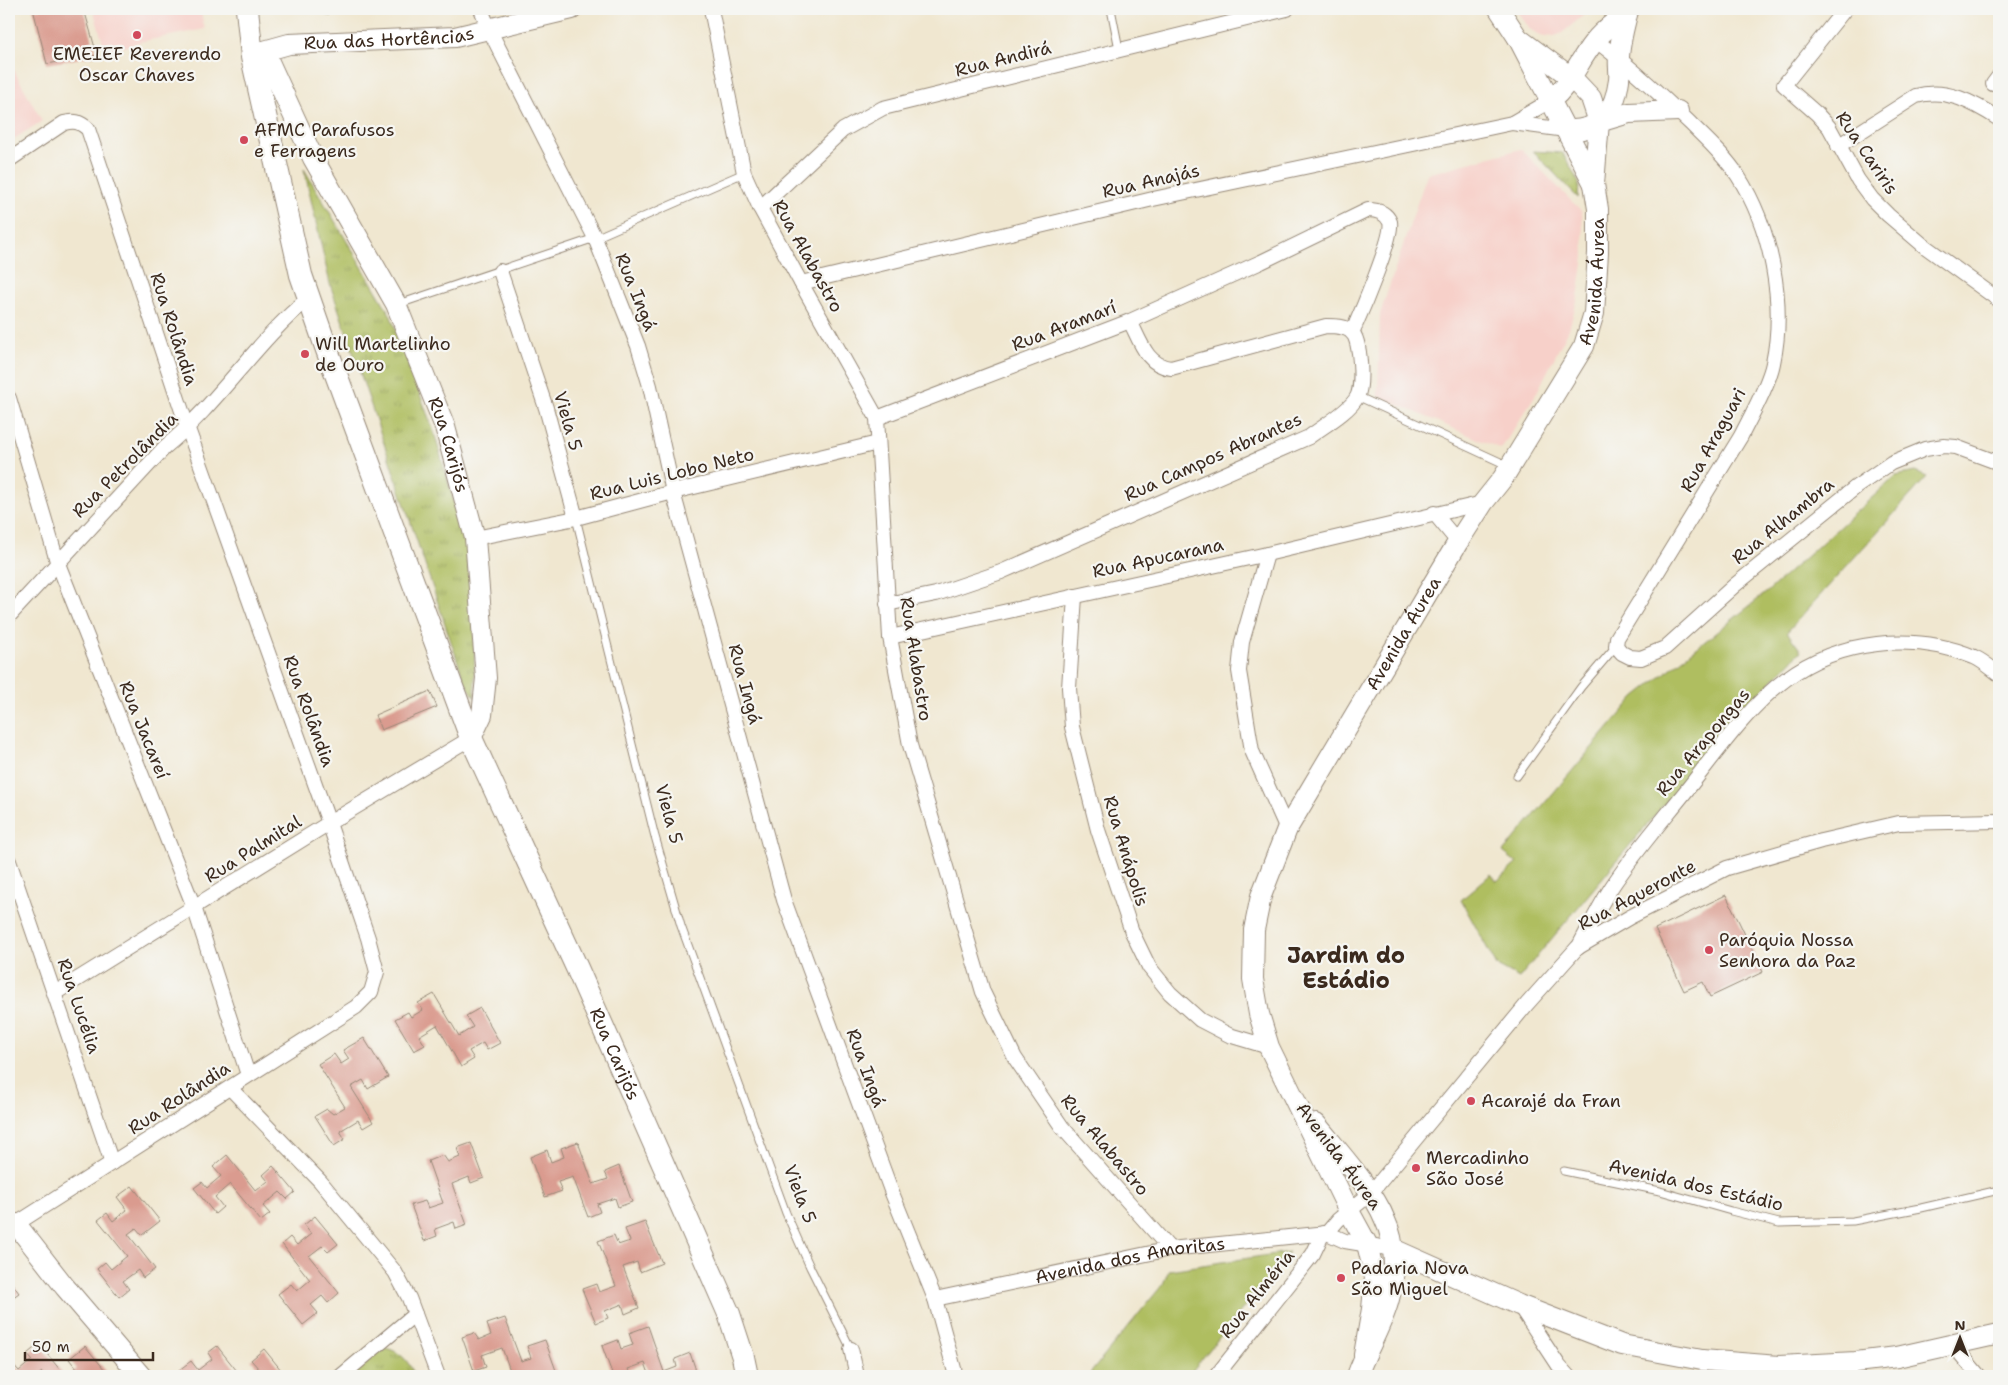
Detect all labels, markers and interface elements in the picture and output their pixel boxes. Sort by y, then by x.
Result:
street label: Rua das Hortências [303,21,477,55]
marker: EMEIEF Reverendo Oscar Chaves [131,29,143,41]
street label: Rua Andirá [952,35,1054,83]
place label: EMEIEF Reverendo Oscar Chaves [53,42,221,87]
street label: Rua Cariris [1830,107,1904,199]
place label: AFMC Parafusos e Ferragens [254,118,395,163]
marker: AFMC Parafusos e Ferragens [238,134,250,146]
street label: Rua Anajás [1100,158,1202,204]
street label: Rua Alabastro [767,195,849,317]
street label: Avenida Áurea [1573,218,1610,349]
street label: Rua Ingá [609,249,663,335]
street label: Rua Rolândia [144,270,204,388]
street label: Rua Aramarí [1008,295,1120,357]
place label: Will Martelinho de Ouro [315,332,451,377]
marker: Will Martelinho de Ouro [299,348,311,360]
street label: Rua Araguari [1674,384,1752,496]
street label: Viela 5 [548,388,588,454]
street label: Rua Carijós [422,393,474,495]
street label: Rua Petrolândia [67,407,183,523]
street label: Rua Campos Abrantes [1120,407,1306,507]
street label: Rua Luis Lobo Neto [587,442,757,506]
street label: Rua Alhambra [1727,472,1839,570]
street label: Rua Apucarana [1090,532,1226,584]
street label: Avenida Áurea [1360,572,1447,695]
street label: Rua Alabastro [894,595,938,723]
street label: Rua Ingá [723,641,767,727]
street label: Rua Rolândia [278,652,340,770]
street label: Rua Jacareí [113,678,175,782]
street label: Rua Arapongas [1651,683,1755,801]
street label: Viela 5 [650,782,688,846]
street label: Rua Anápolis [1098,793,1154,909]
street label: Rua Palmital [200,809,306,888]
street label: Rua Aqueronte [1574,854,1700,936]
place label: Paróquia Nossa Senhora da Paz [1719,928,1856,973]
district label: Jardim do Estádio [1287,941,1405,995]
marker: Paróquia Nossa Senhora da Paz [1703,944,1715,956]
street label: Rua Lucélia [52,955,106,1057]
street label: Rua Carijós [584,1004,646,1104]
street label: Rua Ingá [841,1025,891,1111]
street label: Rua Rolândia [123,1056,235,1140]
street label: Rua Alabastro [1055,1089,1155,1201]
place label: Acarajé da Fran [1481,1089,1621,1113]
marker: Acarajé da Fran [1465,1095,1477,1107]
street label: Avenida Áurea [1291,1097,1387,1215]
place label: Mercadinho São José [1426,1146,1529,1191]
street label: Avenida dos Estádio [1606,1153,1786,1217]
street label: Viela 5 [778,1161,822,1227]
marker: Mercadinho São José [1410,1162,1422,1174]
street label: Avenida dos Amoritas [1033,1231,1226,1289]
street label: Rua Alméria [1214,1245,1300,1343]
place label: Padaria Nova São Miguel [1351,1256,1469,1301]
marker: Padaria Nova São Miguel [1335,1272,1347,1284]
north arrow [1936,1312,1986,1362]
text: N [1954,1316,1966,1334]
scale bar [25,1330,152,1362]
text: 50 m [32,1337,70,1357]

